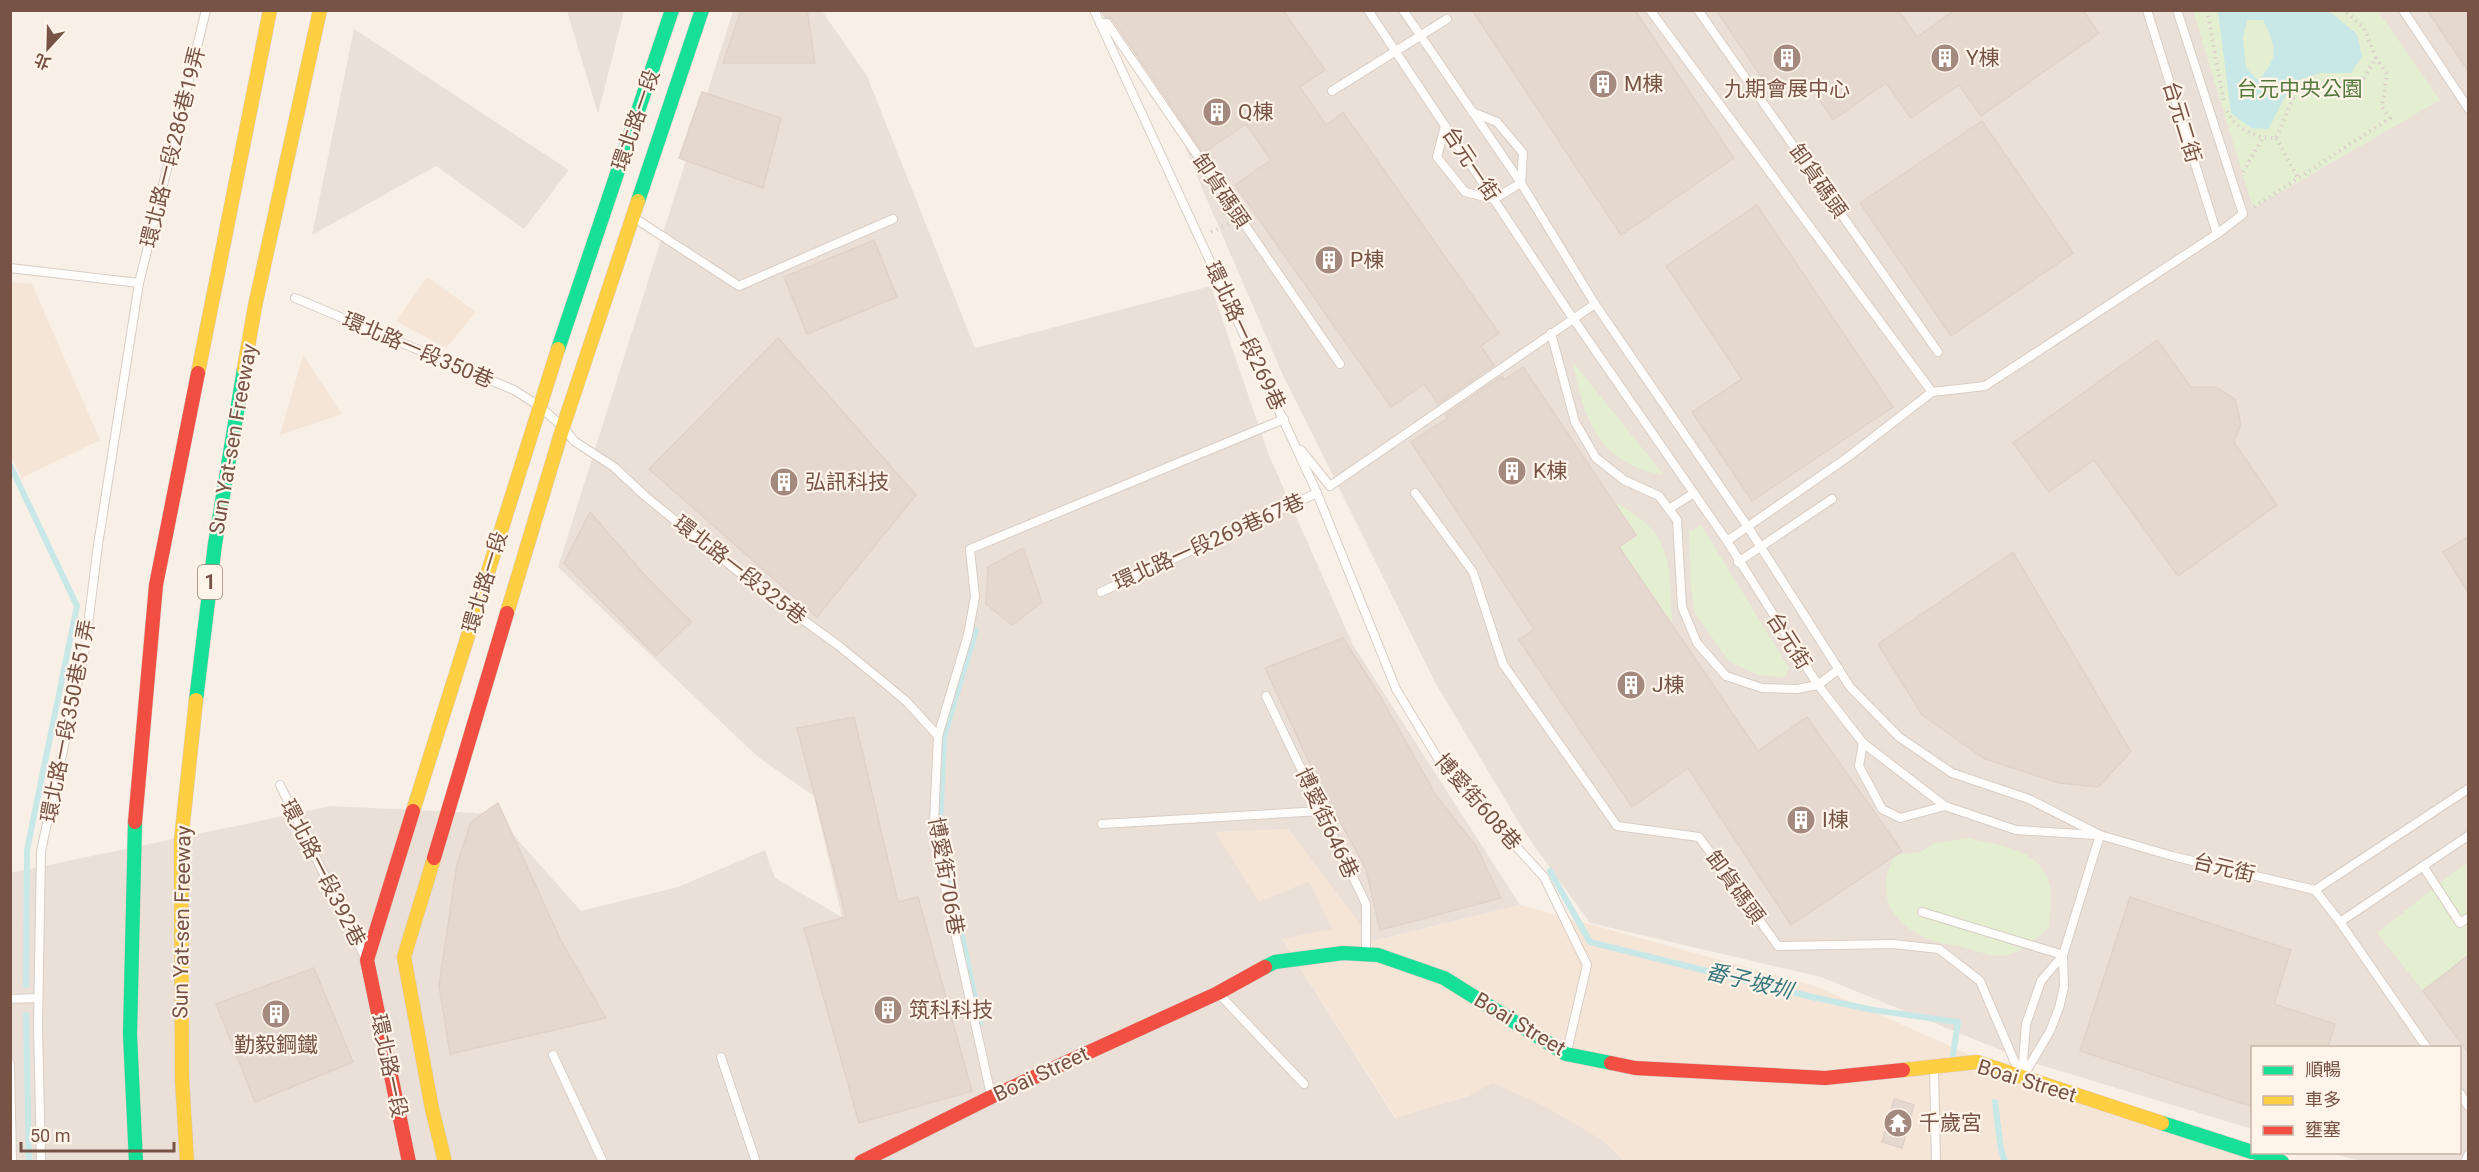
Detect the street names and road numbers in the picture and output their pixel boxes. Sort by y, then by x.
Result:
street label: 環北路一段286巷19弄 [136,44,210,250]
street label: 環北路一段 [608,66,664,174]
street label: 台元二街 [2158,78,2206,166]
street label: 台元一街 [1438,122,1504,206]
street label: 卸貨碼頭 [1784,140,1852,222]
street label: 卸貨碼頭 [1188,149,1254,233]
street label: 環北路一段269巷 [1200,258,1290,414]
street label: 環北路一段350巷 [339,307,497,393]
street label: Sun Yat-sen Freeway [204,342,262,536]
street label: 環北路一段269巷67巷 [1110,489,1308,595]
street label: 環北路一段325巷 [669,511,811,629]
street label: 環北路一段 [458,528,512,636]
road number: 1 [198,565,222,599]
street label: 台元街 [1762,608,1816,674]
street label: 環北路一段350巷51弄 [37,618,99,824]
street label: 博愛街608巷 [1430,749,1526,855]
street label: 博愛街646巷 [1291,764,1363,882]
street label: 環北路一段392巷 [276,796,370,950]
street label: 博愛街706巷 [924,815,968,937]
street label: Sun Yat-sen Freeway [168,825,196,1019]
street label: 卸貨碼頭 [1701,846,1769,928]
street label: 台元街 [2191,849,2257,887]
street label: Boai Street [1470,987,1570,1061]
street label: 環北路一段 [366,1012,412,1120]
street label: Boai Street [990,1041,1093,1106]
street label: Boai Street [1975,1055,2079,1107]

